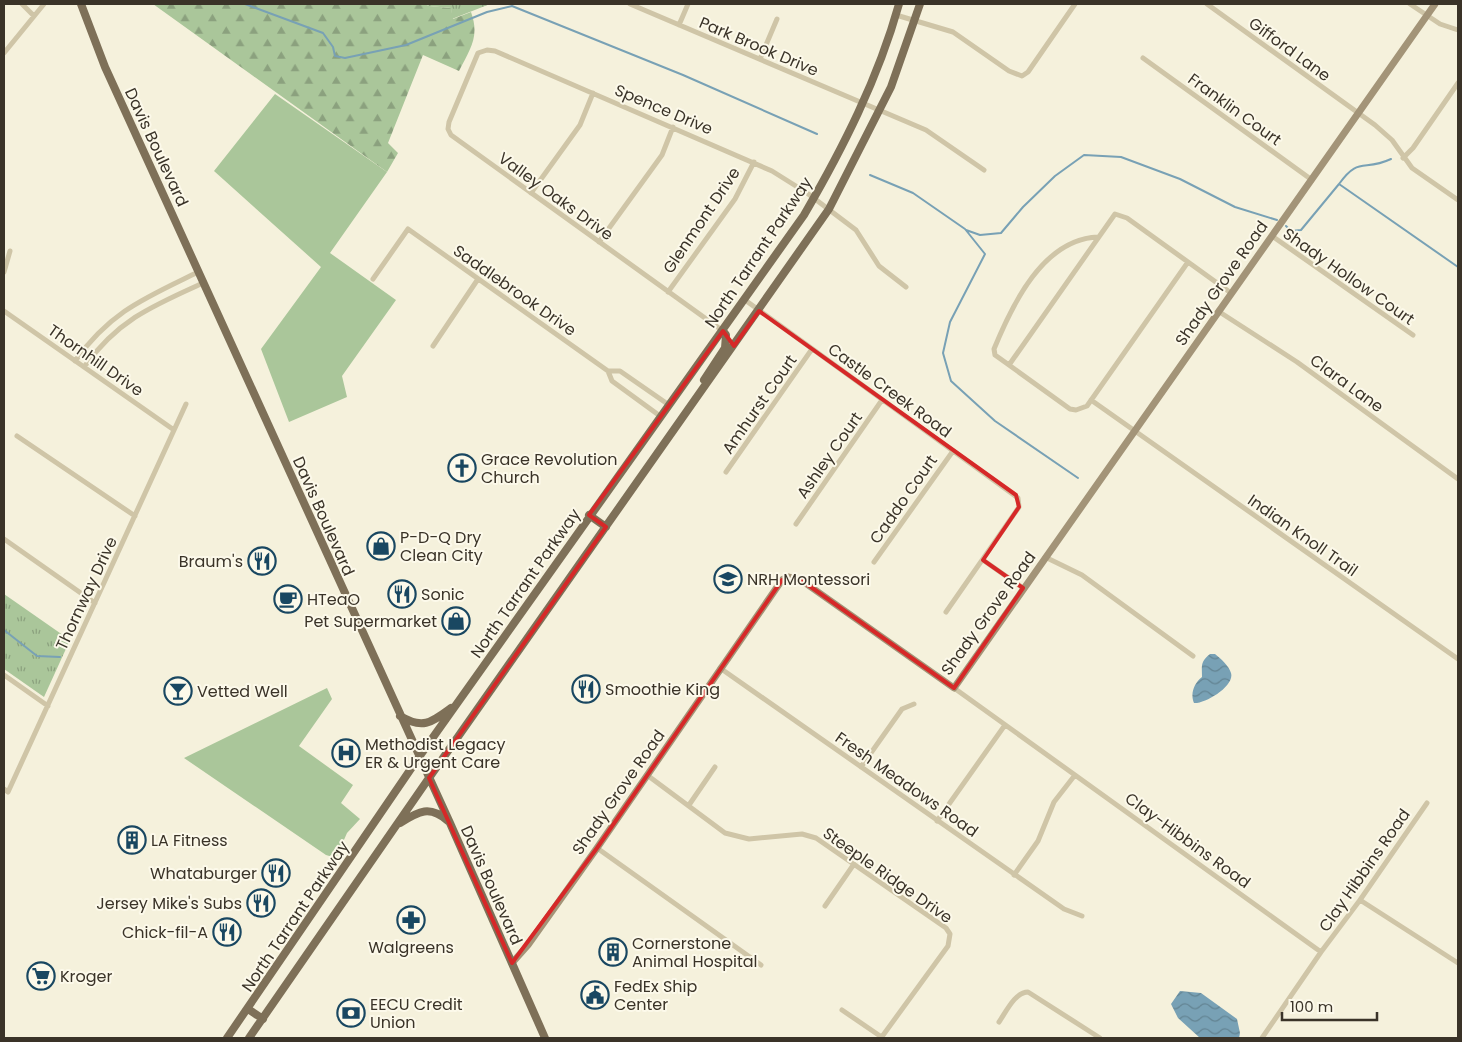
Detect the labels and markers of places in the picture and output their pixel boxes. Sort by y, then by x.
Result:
place label: Grace Revolution Church [481,448,617,489]
church icon: Grace Revolution Church [447,453,477,483]
place label: P-D-Q Dry Clean City [400,526,483,567]
shop icon: P-D-Q Dry Clean City [366,531,396,561]
restaurant icon: Braum's [247,546,277,576]
place label: Braum's [179,550,243,573]
school or university icon: NRH Montessori [713,564,743,594]
place label: NRH Montessori [747,568,870,591]
restaurant icon: Sonic [387,579,417,609]
place label: Sonic [421,583,465,606]
cafe icon: HTeaO [273,584,303,614]
place label: HTeaO [307,588,360,611]
shop icon: Pet Supermarket [441,606,471,636]
place label: Pet Supermarket [304,610,437,633]
restaurant icon: Smoothie King [571,674,601,704]
bar icon: Vetted Well [163,676,193,706]
place label: Smoothie King [605,678,720,701]
place label: Vetted Well [197,680,288,703]
place label: Methodist Legacy ER & Urgent Care [365,733,505,774]
hospital icon: Methodist Legacy ER & Urgent Care [331,738,361,768]
building icon: LA Fitness [117,825,147,855]
place label: LA Fitness [151,829,228,852]
restaurant icon: Whataburger [261,858,291,888]
place label: Whataburger [150,862,257,885]
restaurant icon: Jersey Mike's Subs [246,888,276,918]
place label: Jersey Mike's Subs [96,892,242,915]
pharmacy icon: Walgreens [396,905,426,935]
restaurant icon: Chick-fil-A [212,917,242,947]
place label: Chick-fil-A [122,921,208,944]
place label: Cornerstone Animal Hospital [632,932,757,973]
place label: Walgreens [368,936,454,959]
building icon: Cornerstone Animal Hospital [598,937,628,967]
supermarket icon: Kroger [26,961,56,991]
place label: Kroger [60,965,113,988]
place label: FedEx Ship Center [614,975,698,1016]
public building icon: FedEx Ship Center [580,980,610,1010]
place label: EECU Credit Union [370,993,463,1034]
bank icon: EECU Credit Union [336,998,366,1028]

